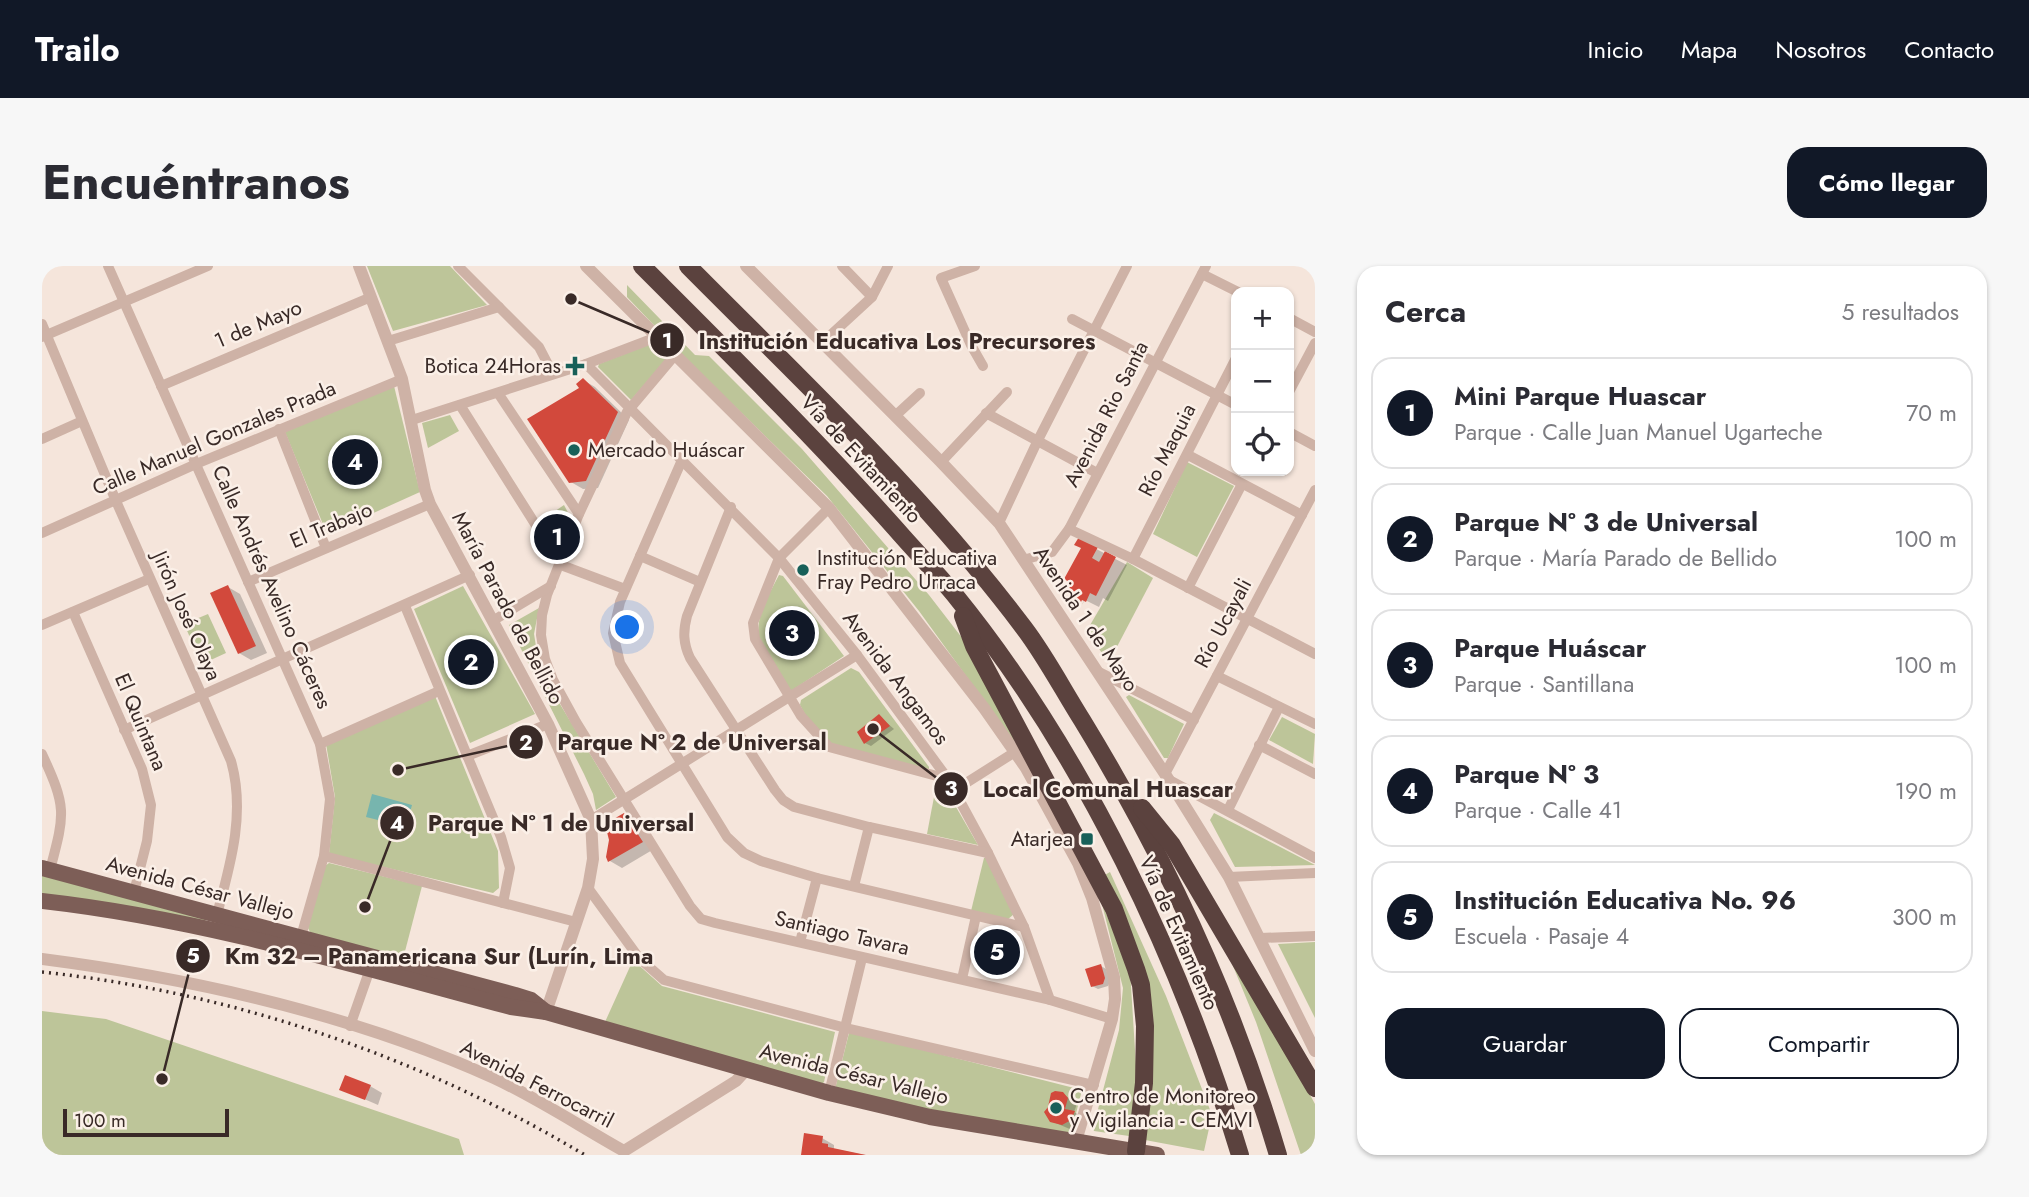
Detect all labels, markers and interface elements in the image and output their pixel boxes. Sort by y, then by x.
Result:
text: Trailo [35,26,120,73]
text: Inicio [1588,32,1643,67]
text: Mapa [1681,32,1737,67]
text: Nosotros [1775,32,1866,67]
text: Contacto [1904,32,1994,67]
text: Encuéntranos [42,147,350,217]
button: Cómo llegar [1787,147,1987,218]
map controls [1231,287,1294,476]
button: + [1231,287,1294,350]
text: Cerca [1385,290,1466,333]
street label: 1 de Mayo [210,292,306,356]
text: 5 resultados [1842,295,1959,329]
callout: Institución Educativa Los Precursores [649,318,1109,362]
text: Institución Educativa Los Precursores [699,324,1095,358]
text: 1 [662,326,672,356]
street label: Avenida Rio Santa [1056,336,1156,492]
button: − [1231,350,1294,413]
place label: Botica 24Horas [424,351,561,381]
marker: Botica 24Horas [567,358,583,374]
street label: Calle Manuel Gonzales Prada [88,373,340,503]
text: Mini Parque Huascar [1454,377,1707,415]
street label: Vía de Evitamiento [793,388,929,530]
text: 1 [1404,396,1416,430]
text: 70 m [1906,396,1957,430]
street label: Río Maquia [1131,398,1203,502]
button: locate [1231,413,1294,476]
text: Parque · Calle Juan Manuel Ugarteche [1454,415,1823,449]
place label: Mercado Huáscar [588,435,745,465]
pin: 4 [332,436,378,488]
marker: Mercado Huáscar [566,442,582,458]
street label: Calle Andrés Avelino Cáceres [205,460,339,714]
street label: El Trabajo [285,494,377,556]
text: Parque Nº 3 de Universal [1454,503,1758,541]
street label: María Parado de Bellido [444,506,572,710]
pin: 1 [534,511,580,563]
text: 2 [1402,522,1418,556]
text: 100 m [1894,522,1957,556]
street label: Avenida 1 de Mayo [1026,540,1146,698]
text: Parque · María Parado de Bellido [1454,541,1777,575]
place label: Institución Educativa Fray Pedro Urraca [817,543,997,597]
street label: Jirón José Olaya [144,544,229,686]
marker: Institución Educativa Fray Pedro Urraca [795,562,811,578]
street label: Río Ucayali [1187,573,1259,673]
street label: Avenida Angamos [836,605,956,751]
pin: 3 [769,607,815,659]
your location [610,610,644,644]
text: Parque Huáscar [1454,629,1646,667]
pin: 2 [448,636,494,688]
text: 3 [1403,648,1417,682]
text: 100 m [1894,648,1957,682]
text: Parque · Santillana [1454,667,1634,701]
street label: El Quintana [107,669,175,775]
callout: Parque Nº 2 de Universal [509,720,841,764]
text: Parque Nº 2 de Universal [557,725,827,759]
text: 2 [519,728,533,758]
text: Parque Nº 3 [1454,755,1599,793]
callout: Local Comunal Huascar [933,767,1247,811]
text: Local Comunal Huascar [983,772,1234,806]
text: 3 [944,774,958,804]
text: 4 [1402,774,1418,808]
text: 190 m [1895,774,1957,808]
text: Parque · Calle 41 [1454,793,1622,827]
callout: Parque Nº 1 de Universal [379,801,709,845]
text: Parque Nº 1 de Universal [428,806,694,840]
text: 4 [390,809,404,839]
place label: Atarjea [1011,824,1073,854]
marker: Atarjea [1079,831,1095,847]
street label: Avenida César Vallejo [103,848,297,928]
street label: Vía de Evitamiento [1131,851,1227,1015]
text: Institución Educativa No. 96 [1454,881,1796,919]
text: 5 [1403,900,1417,934]
text: 300 m [1892,900,1957,934]
street label: Santiago Tavara [772,903,912,963]
text: Escuela · Pasaje 4 [1454,919,1629,953]
pin: 5 [974,926,1020,978]
callout: Km 32 – Panamericana Sur (Lurín, Lima [175,934,667,978]
text: Km 32 – Panamericana Sur (Lurín, Lima [225,939,653,973]
text: 5 [186,941,200,971]
button: Guardar [1385,1008,1665,1079]
button: Compartir [1679,1008,1959,1079]
street label: Avenida Ferrocarril [455,1032,619,1136]
street label: Avenida César Vallejo [756,1036,952,1112]
place label: Centro de Monitoreo y Vigilancia - CEMVI [1070,1081,1256,1135]
marker: Centro de Monitoreo y Vigilancia - CEMVI [1048,1100,1064,1116]
scale bar [63,1106,229,1138]
text: 100 m [74,1107,126,1134]

